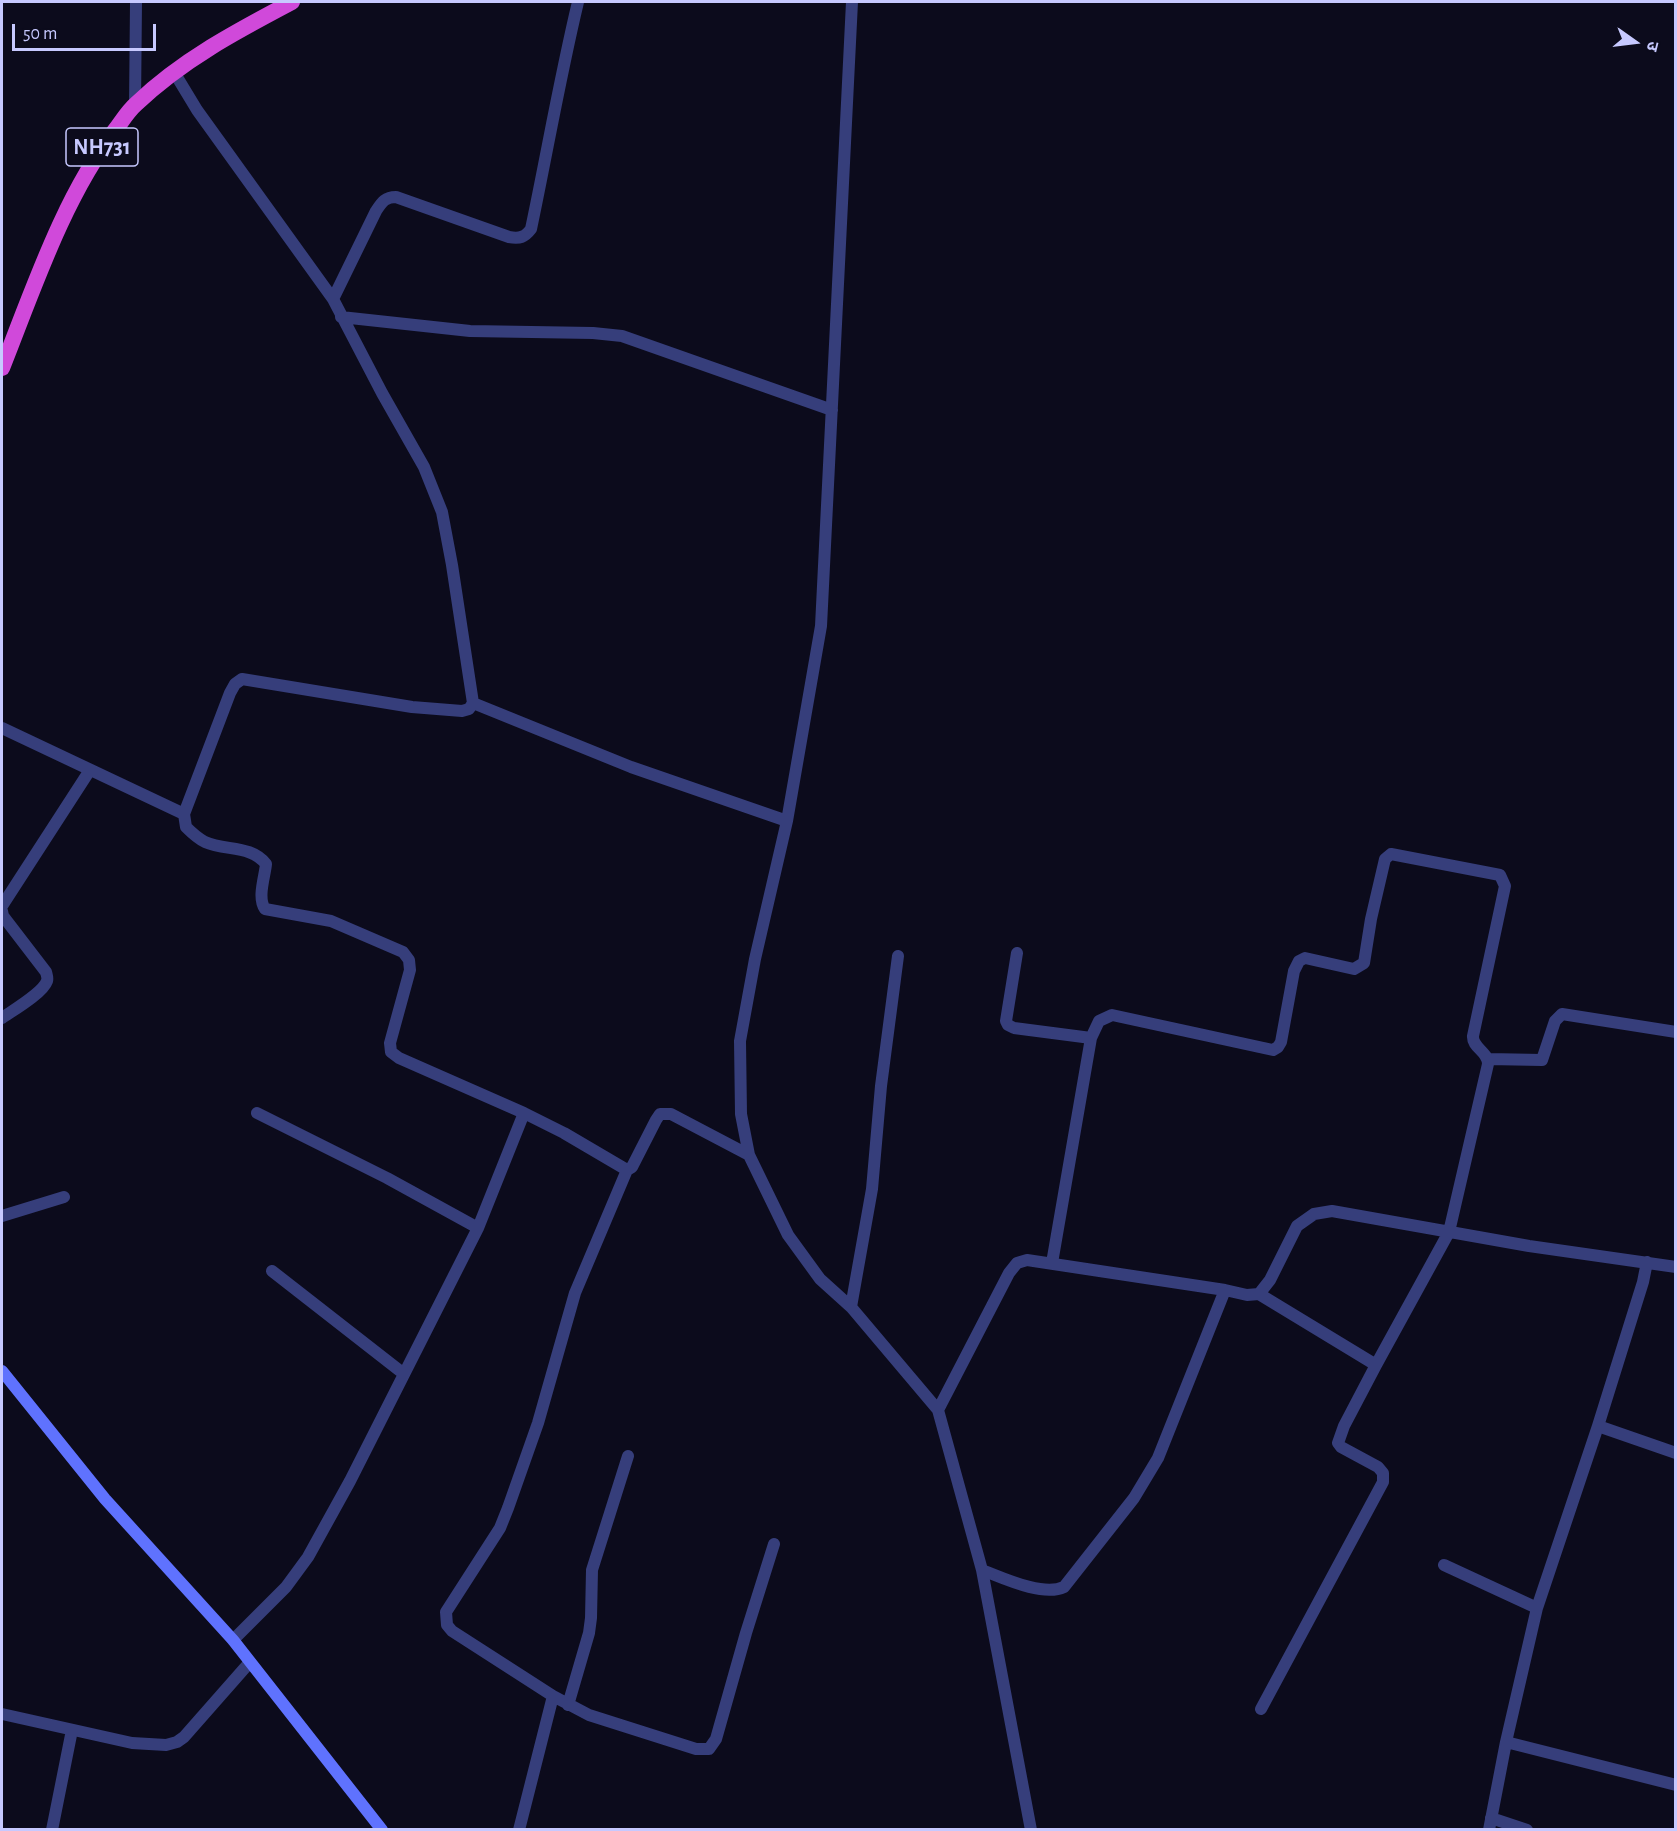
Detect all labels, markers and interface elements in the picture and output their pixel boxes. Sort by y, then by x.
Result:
scale bar [15,12,159,50]
north arrow [1605,12,1665,72]
text: 50 m [23,25,57,43]
text: उ [1644,40,1661,53]
road number: NH731 [66,128,138,166]

